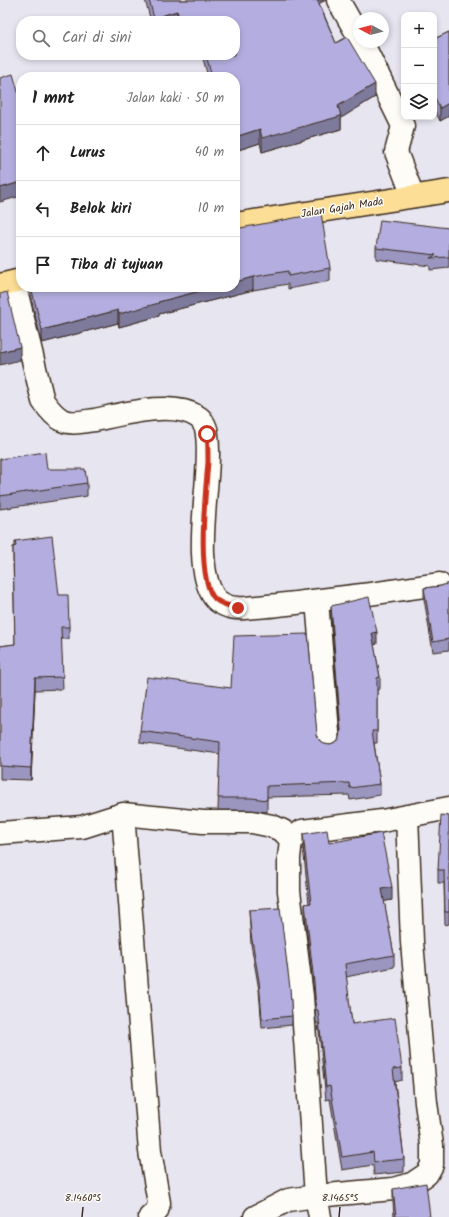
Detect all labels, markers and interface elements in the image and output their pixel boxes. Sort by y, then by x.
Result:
north arrow [353,12,389,48]
map controls [401,12,437,120]
button: + [401,12,437,48]
search box [16,16,240,60]
text: Cari di sini [62,26,131,50]
icon: search [30,27,52,49]
button: − [401,48,437,84]
button: layers [401,84,437,120]
text: 1 mnt [32,85,75,112]
text: Jalan kaki · 50 m [126,88,224,109]
text: Lurus [70,141,105,165]
icon: ahead [32,142,54,164]
text: 40 m [195,142,224,163]
street label: Jalan Gajah Mada [300,193,385,223]
text: Belok kiri [70,197,131,221]
icon: left [32,198,54,220]
text: 10 m [198,198,224,219]
text: Tiba di tujuan [70,253,163,277]
icon: arrive [32,254,54,276]
route start [198,425,216,443]
route end [229,599,247,617]
text: 8.1460°S [65,1190,102,1206]
text: 8.1465°S [322,1190,359,1206]

